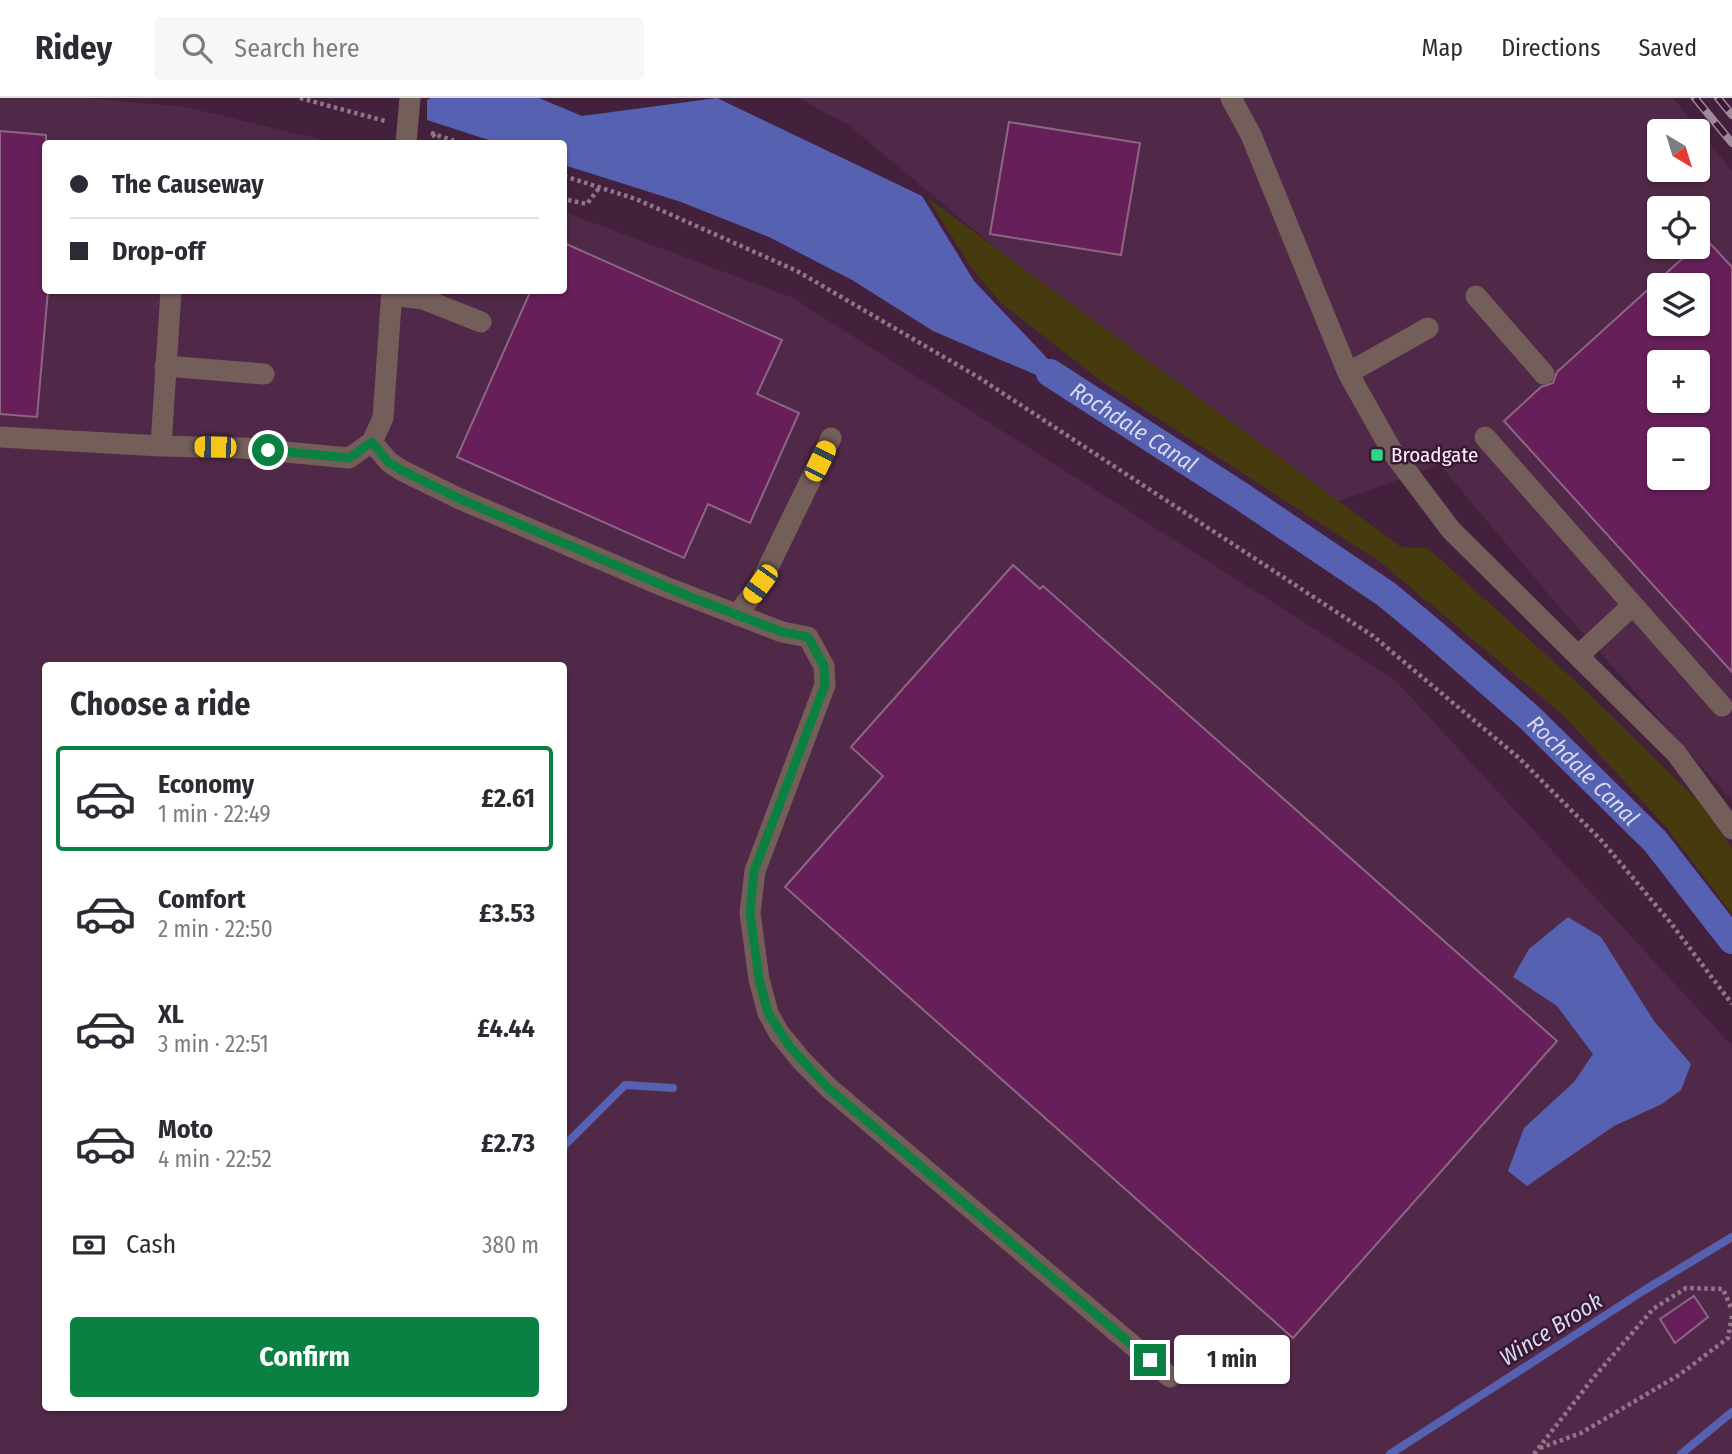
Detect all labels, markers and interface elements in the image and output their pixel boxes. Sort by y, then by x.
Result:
search box [154,17,644,80]
text: Ridey [35,28,112,68]
icon: search [178,29,216,67]
text: Search here [234,33,360,64]
text: Map [1422,34,1463,62]
text: Directions [1501,34,1600,62]
text: Saved [1638,34,1697,62]
north arrow [1647,119,1710,182]
map controls [1647,119,1710,490]
text: The Causeway [112,169,264,200]
button: locate [1647,196,1710,259]
text: Drop-off [112,236,205,267]
button: layers [1647,273,1710,336]
button: + [1647,350,1710,413]
water label: Rochdale Canal [1065,376,1203,478]
button: − [1647,427,1710,490]
route start [252,434,284,466]
car [194,436,237,458]
car [802,438,839,484]
place label: Broadgate [1391,442,1478,468]
marker: Broadgate [1369,447,1385,463]
car [740,561,781,607]
text: Choose a ride [70,685,251,723]
water label: Rochdale Canal [1522,709,1645,831]
icon: car [74,767,137,830]
text: Economy [158,769,254,800]
text: £2.61 [481,783,535,814]
text: 1 min · 22:49 [158,800,271,828]
icon: car [74,882,137,945]
text: Comfort [158,884,246,915]
text: £3.53 [479,898,535,929]
text: 2 min · 22:50 [158,915,273,943]
icon: car [74,997,137,1060]
text: XL [158,999,184,1030]
text: £4.44 [477,1013,535,1044]
text: 3 min · 22:51 [158,1030,269,1058]
icon: car [74,1112,137,1175]
text: Moto [158,1114,213,1145]
text: £2.73 [481,1128,535,1159]
text: 4 min · 22:52 [158,1145,272,1173]
icon: cash [70,1226,108,1264]
text: Cash [126,1229,176,1260]
text: 380 m [482,1231,539,1259]
water label: Wince Brook [1494,1286,1608,1372]
button: Confirm [70,1317,539,1397]
callout: 1 min [1174,1336,1290,1384]
route end [1134,1344,1166,1376]
text: 1 min [1207,1345,1257,1373]

